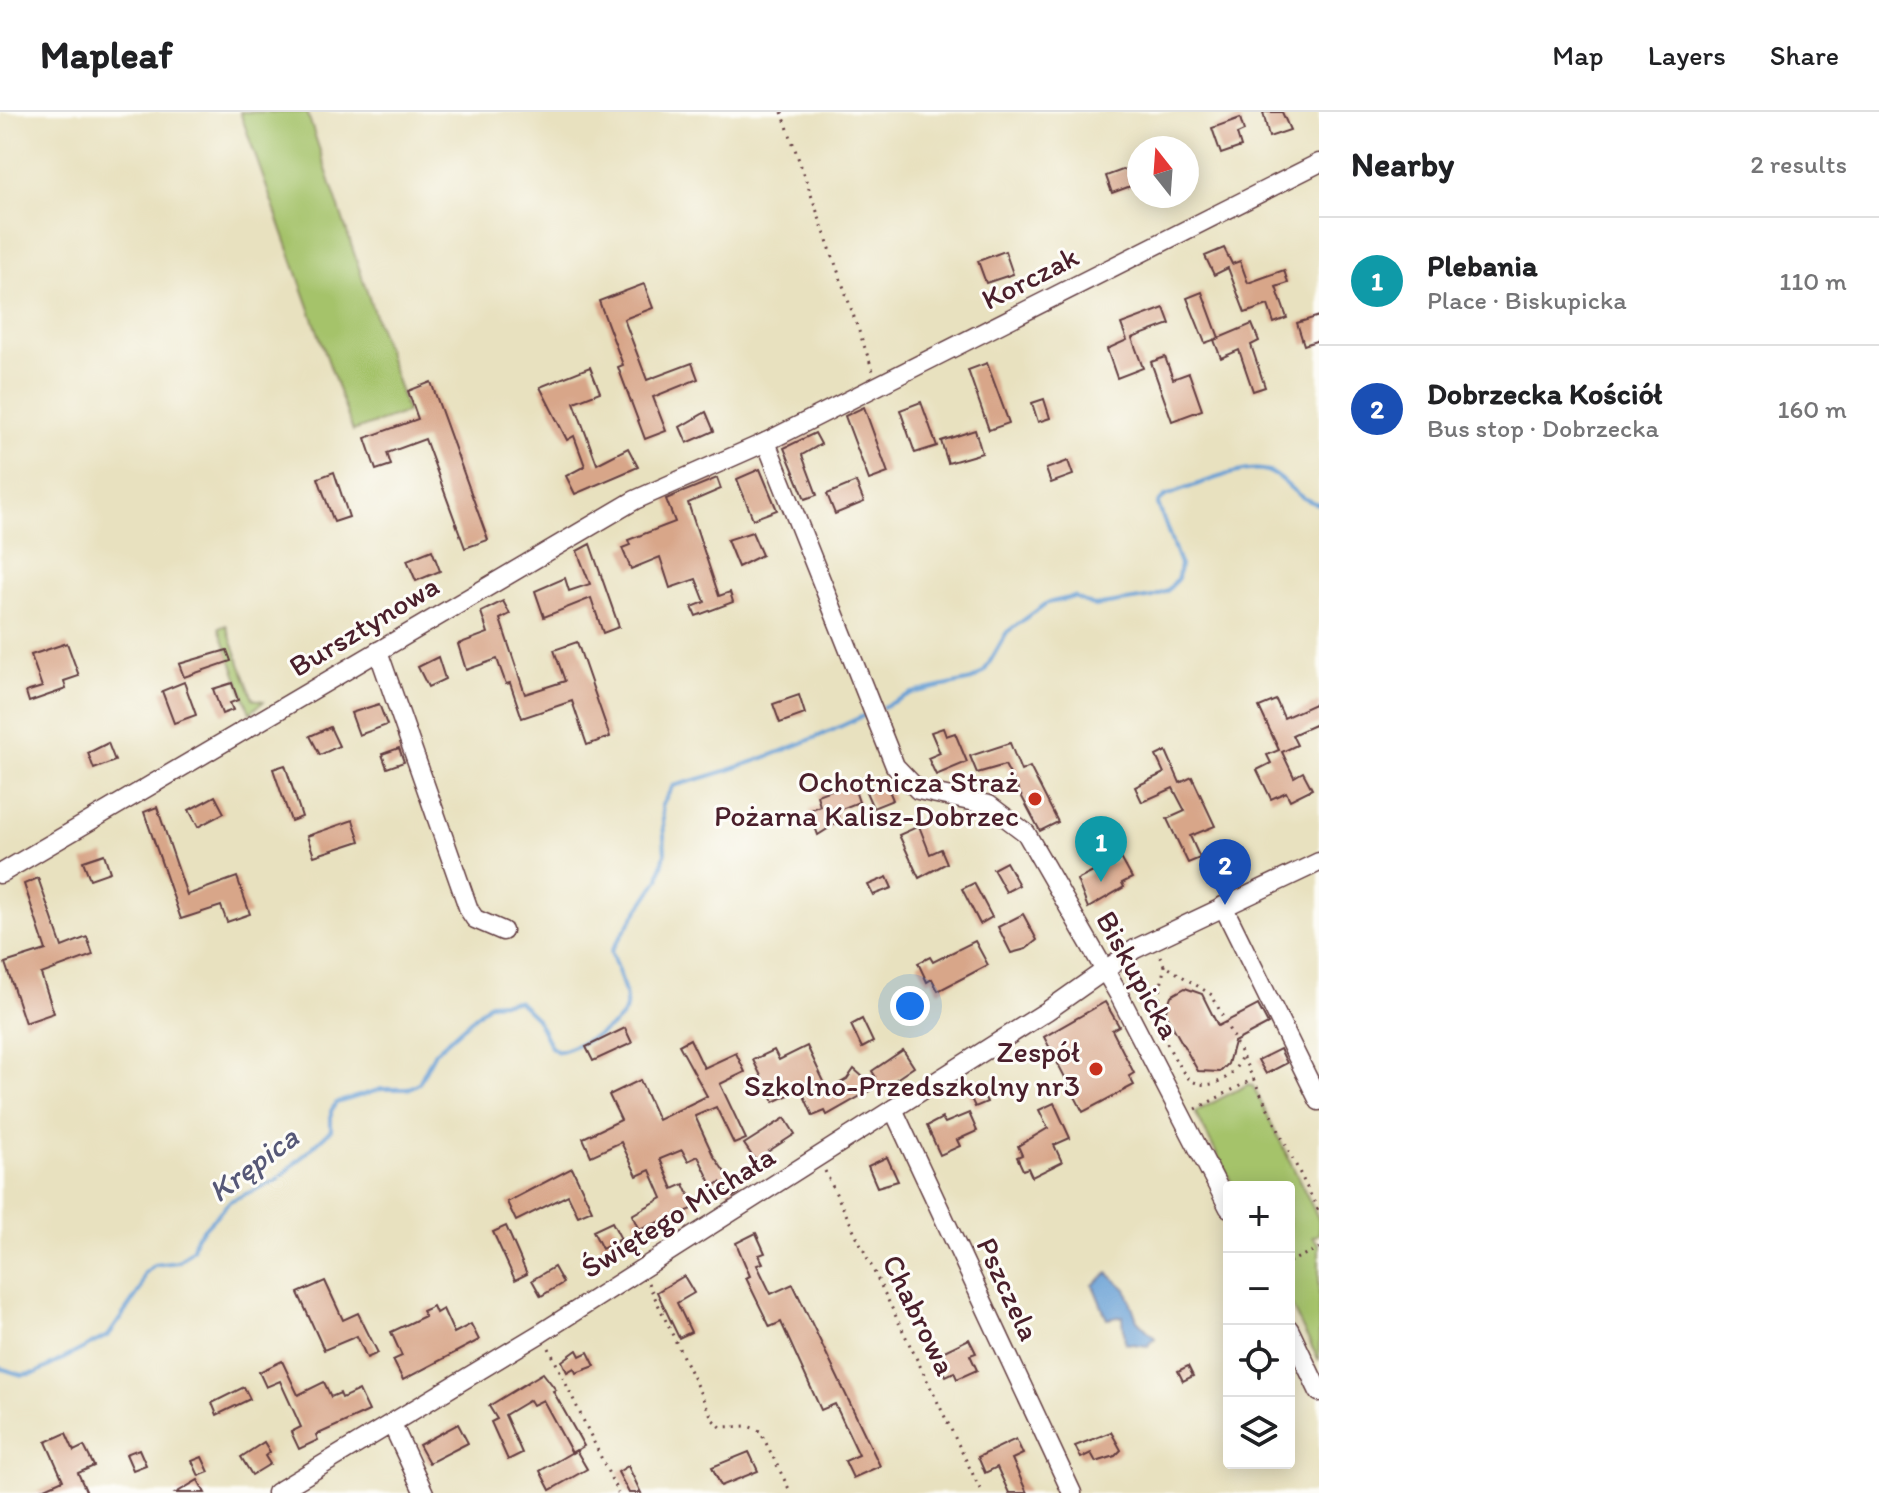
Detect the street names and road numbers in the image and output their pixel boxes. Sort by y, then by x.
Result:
street label: Korczak [975,237,1085,318]
street label: Bursztynowa [282,566,446,685]
street label: Biskupicka [1088,904,1189,1046]
street label: Świętego Michała [574,1137,782,1286]
street label: Pszczela [969,1231,1048,1347]
street label: Chabrowa [874,1248,965,1382]

